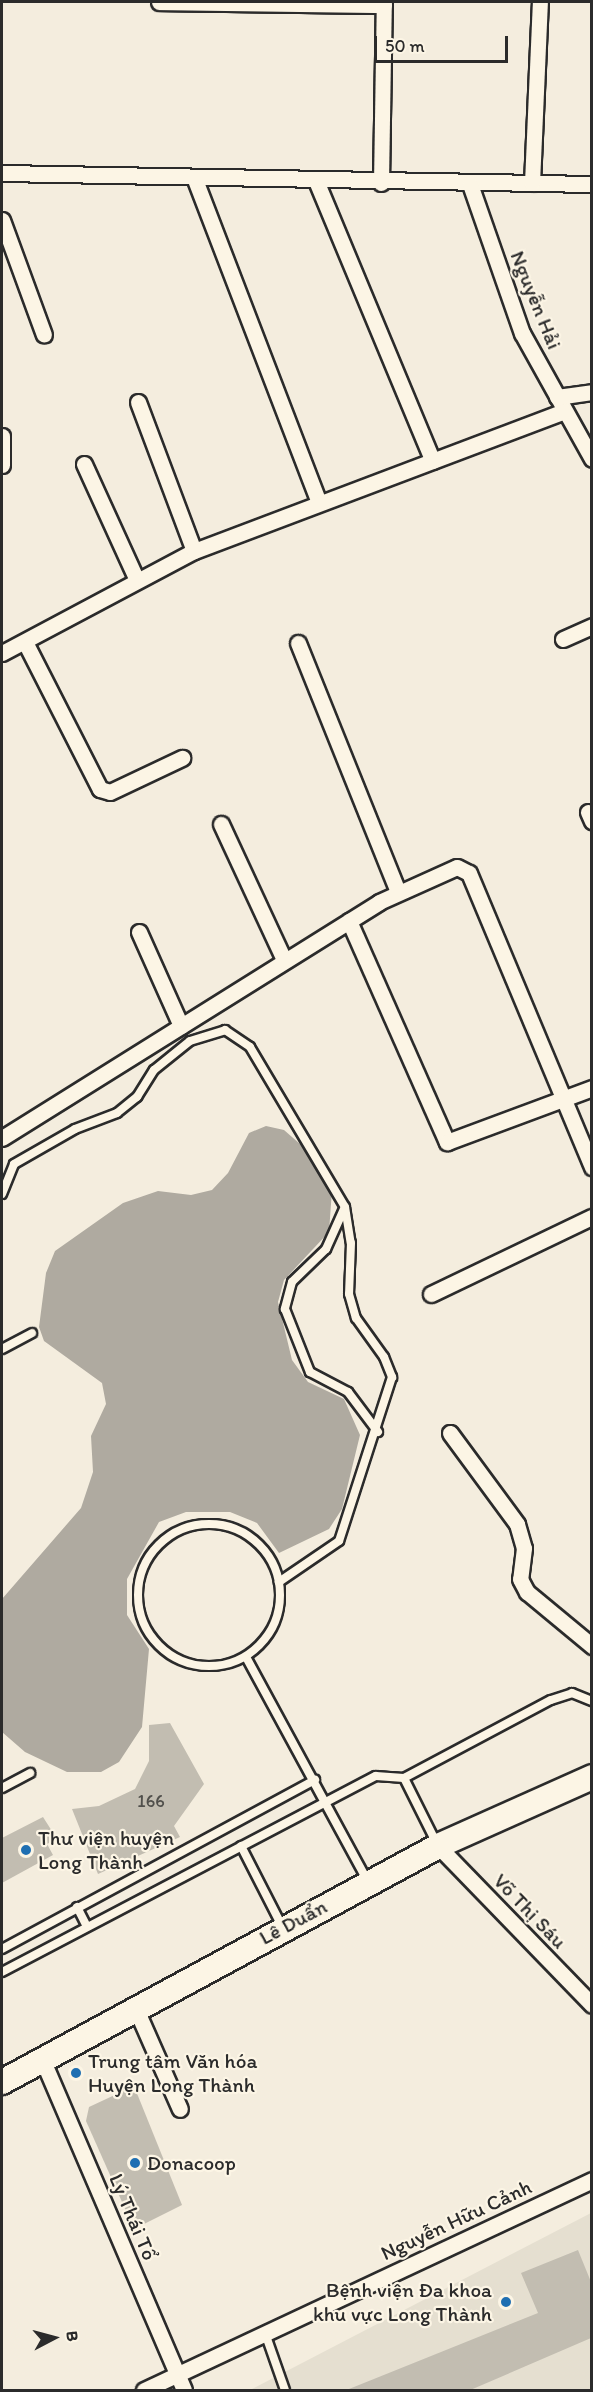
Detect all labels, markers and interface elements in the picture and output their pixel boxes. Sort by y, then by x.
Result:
scale bar [377,24,510,62]
text: 50 m [385,35,425,57]
street label: Nguyễn Hải [505,247,567,353]
house number: 166 [137,1790,165,1812]
place label: Thư viện huyện Long Thành [38,1825,175,1875]
marker: Thư viện huyện Long Thành [19,1843,33,1857]
street label: Võ Thị Sáu [488,1868,572,1954]
street label: Lê Duẩn [255,1894,331,1950]
place label: Trung tâm Văn hóa Huyện Long Thành [88,2048,257,2098]
marker: Trung tâm Văn hóa Huyện Long Thành [69,2066,83,2080]
place label: Donacoop [147,2150,236,2176]
marker: Donacoop [128,2156,142,2170]
street label: Lý Thái Tổ [104,2171,162,2263]
street label: Nguyễn Hữu Cảnh [377,2174,535,2266]
place label: Bệnh viện Đa khoa khu vực Long Thành [312,2277,492,2327]
marker: Bệnh viện Đa khoa khu vực Long Thành [497,2293,515,2311]
north arrow [24,2308,84,2368]
text: B [62,2330,82,2342]

